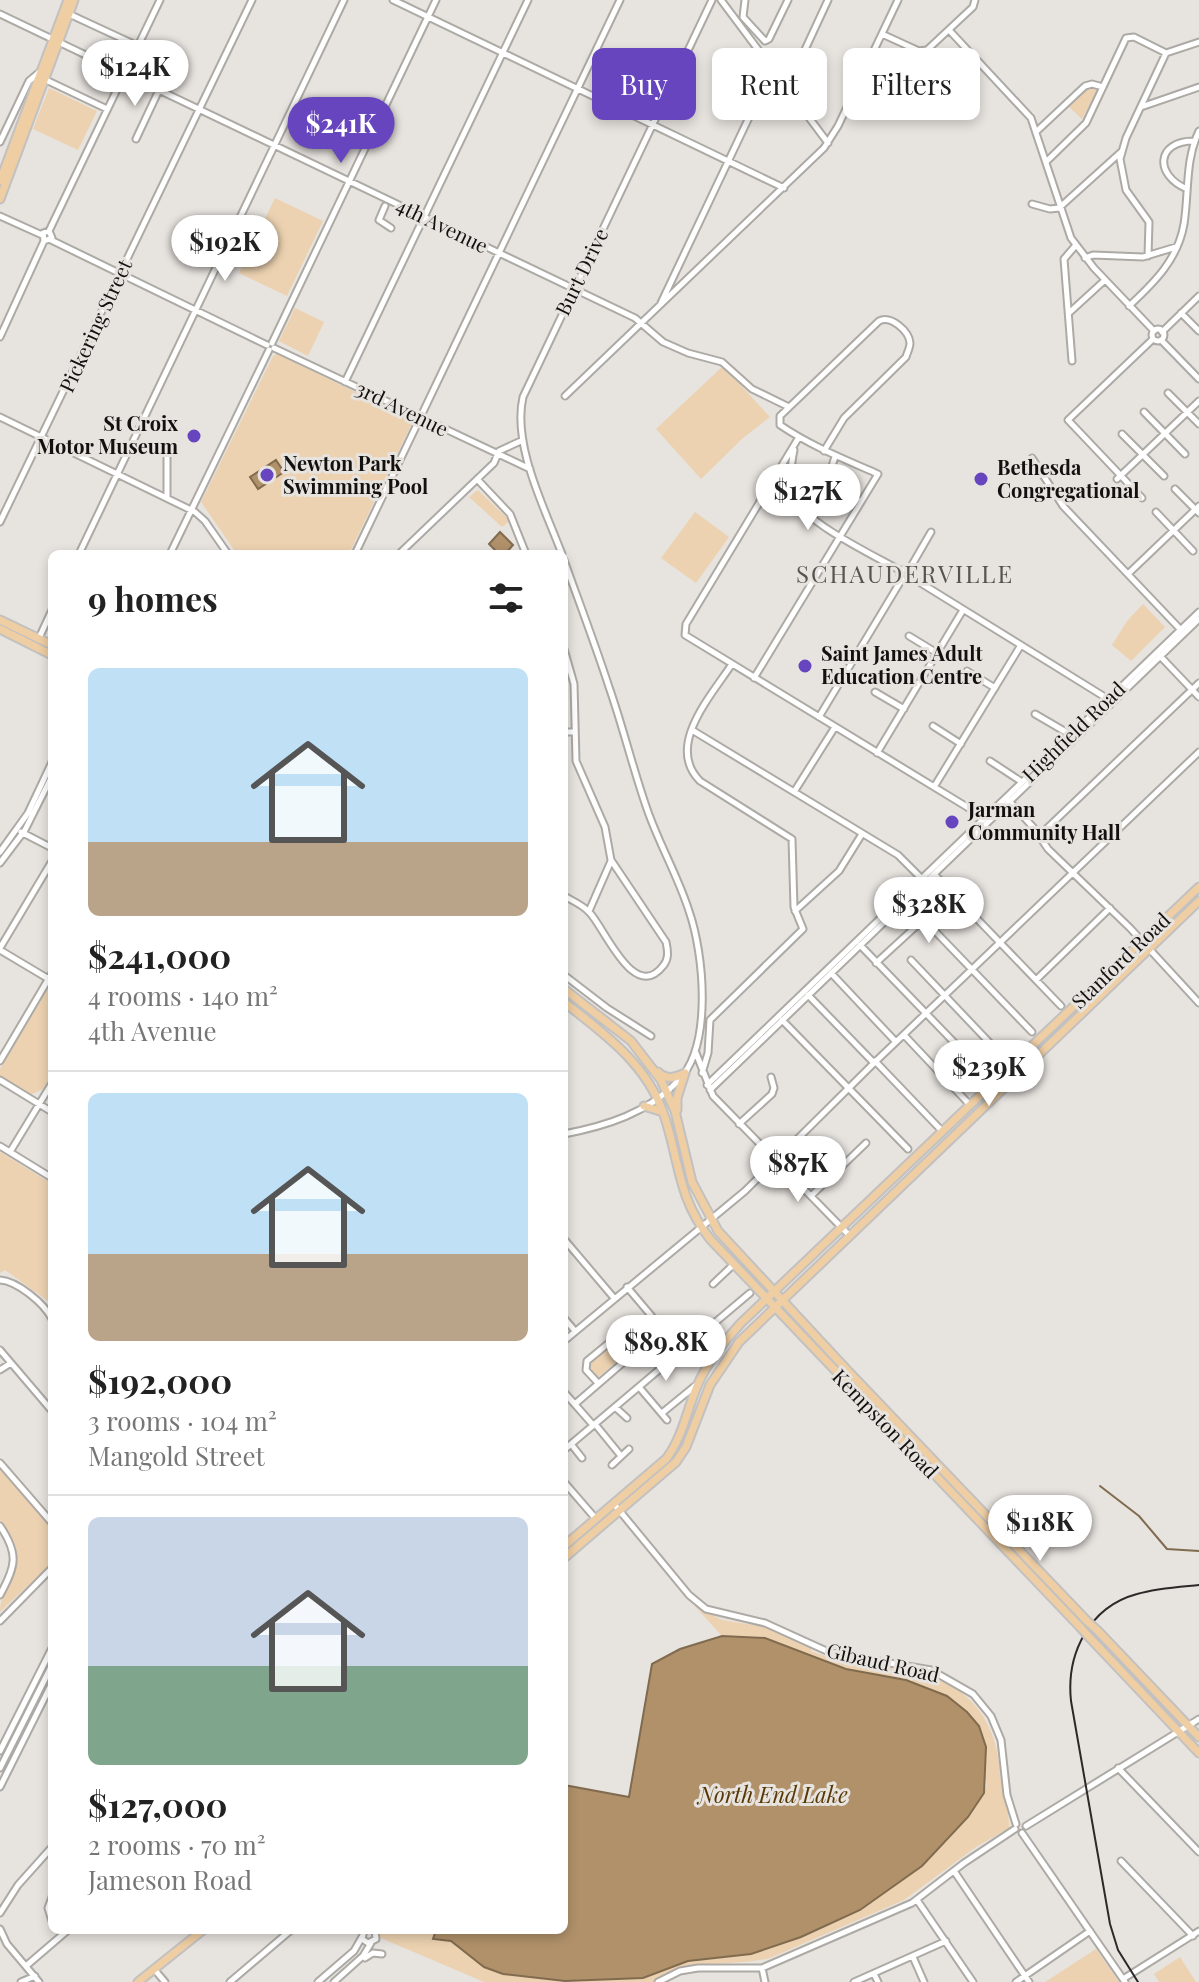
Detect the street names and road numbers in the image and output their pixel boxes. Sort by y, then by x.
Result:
street label: 4th Avenue [392,191,493,258]
street label: Burt Drive [548,223,613,319]
street label: Pickering Street [52,254,138,396]
street label: 3rd Avenue [352,374,453,442]
street label: Highfield Road [1016,675,1131,787]
street label: Stanford Road [1065,906,1176,1014]
street label: Kempston Road [827,1363,945,1484]
street label: Gibaud Road [824,1635,943,1688]

